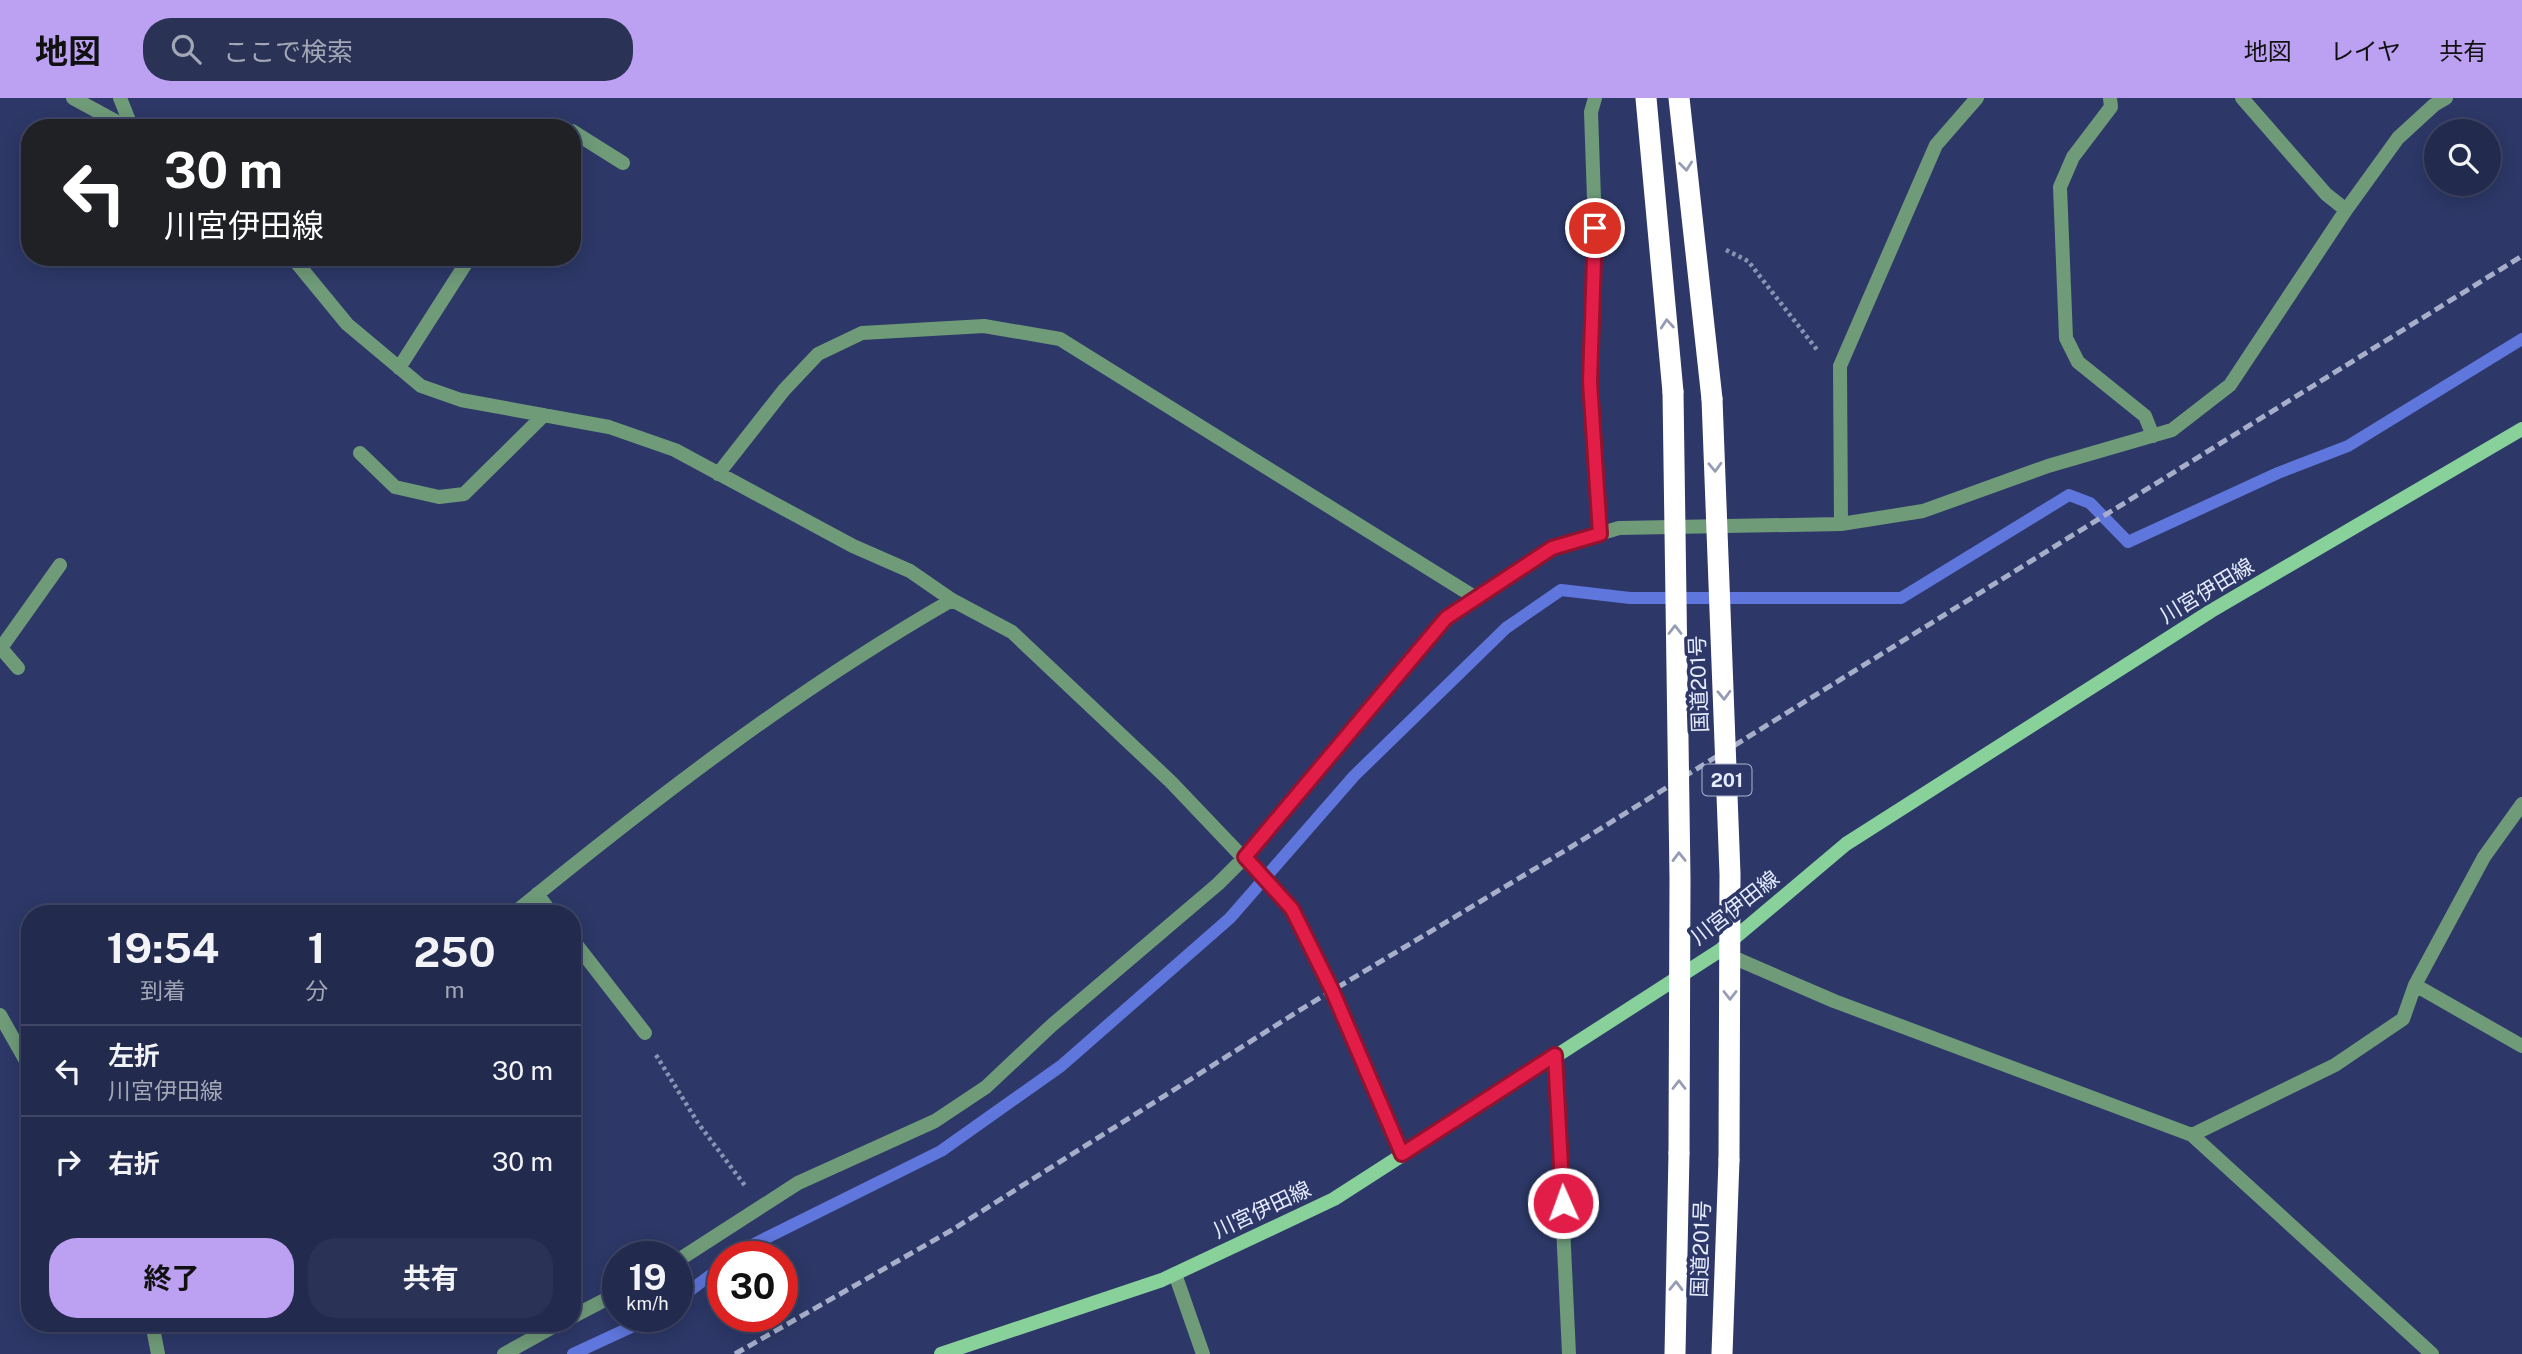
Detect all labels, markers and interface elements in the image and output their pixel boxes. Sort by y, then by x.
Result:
search box [143,18,633,81]
icon: search [167,30,205,68]
text: 地図 [35,32,101,70]
text: ここで検索 [223,36,353,67]
text: 地図 [2244,37,2292,65]
text: レイヤ [2330,37,2401,65]
text: 共有 [2439,37,2487,65]
map controls [2424,119,2501,196]
button: search [2424,119,2501,196]
text: 30 m [164,141,283,199]
icon: left [49,147,140,238]
one-way arrow [1679,160,1694,172]
pin [1565,198,1625,258]
text: 川宮伊田線 [164,207,324,244]
icon: arrive [1576,209,1614,247]
one-way arrow [1660,318,1675,329]
one-way arrow [1707,462,1723,473]
street label: 川宮伊田線 [2155,553,2258,628]
one-way arrow [1667,624,1683,635]
street label: 国道201号 [1684,635,1713,733]
one-way arrow [1716,689,1731,700]
road number: 201 [1702,764,1752,796]
one-way arrow [1671,852,1687,862]
street label: 川宮伊田線 [1686,865,1784,950]
text: 19:54 [107,923,219,972]
text: 1 [307,923,325,972]
text: 250 [413,927,495,976]
text: m [444,976,464,1003]
text: 到着 [140,977,186,1004]
text: 分 [305,977,328,1004]
one-way arrow [1722,991,1738,1001]
text: 左折 [108,1040,160,1071]
icon: left [49,1052,87,1090]
text: 30 m [492,1055,553,1086]
text: 川宮伊田線 [108,1077,223,1104]
one-way arrow [1671,1079,1687,1090]
icon: right [49,1143,87,1181]
text: 30 m [492,1146,553,1177]
text: 右折 [108,1148,160,1179]
position arrow [1526,1166,1600,1240]
street label: 川宮伊田線 [1209,1176,1315,1243]
street label: 国道201号 [1686,1200,1715,1298]
button: 終了 [49,1238,294,1318]
button: 共有 [308,1238,553,1318]
speed limit sign: 30 [707,1241,798,1332]
text: 19 [628,1257,667,1298]
one-way arrow [1668,1280,1684,1291]
text: km/h [626,1293,669,1314]

